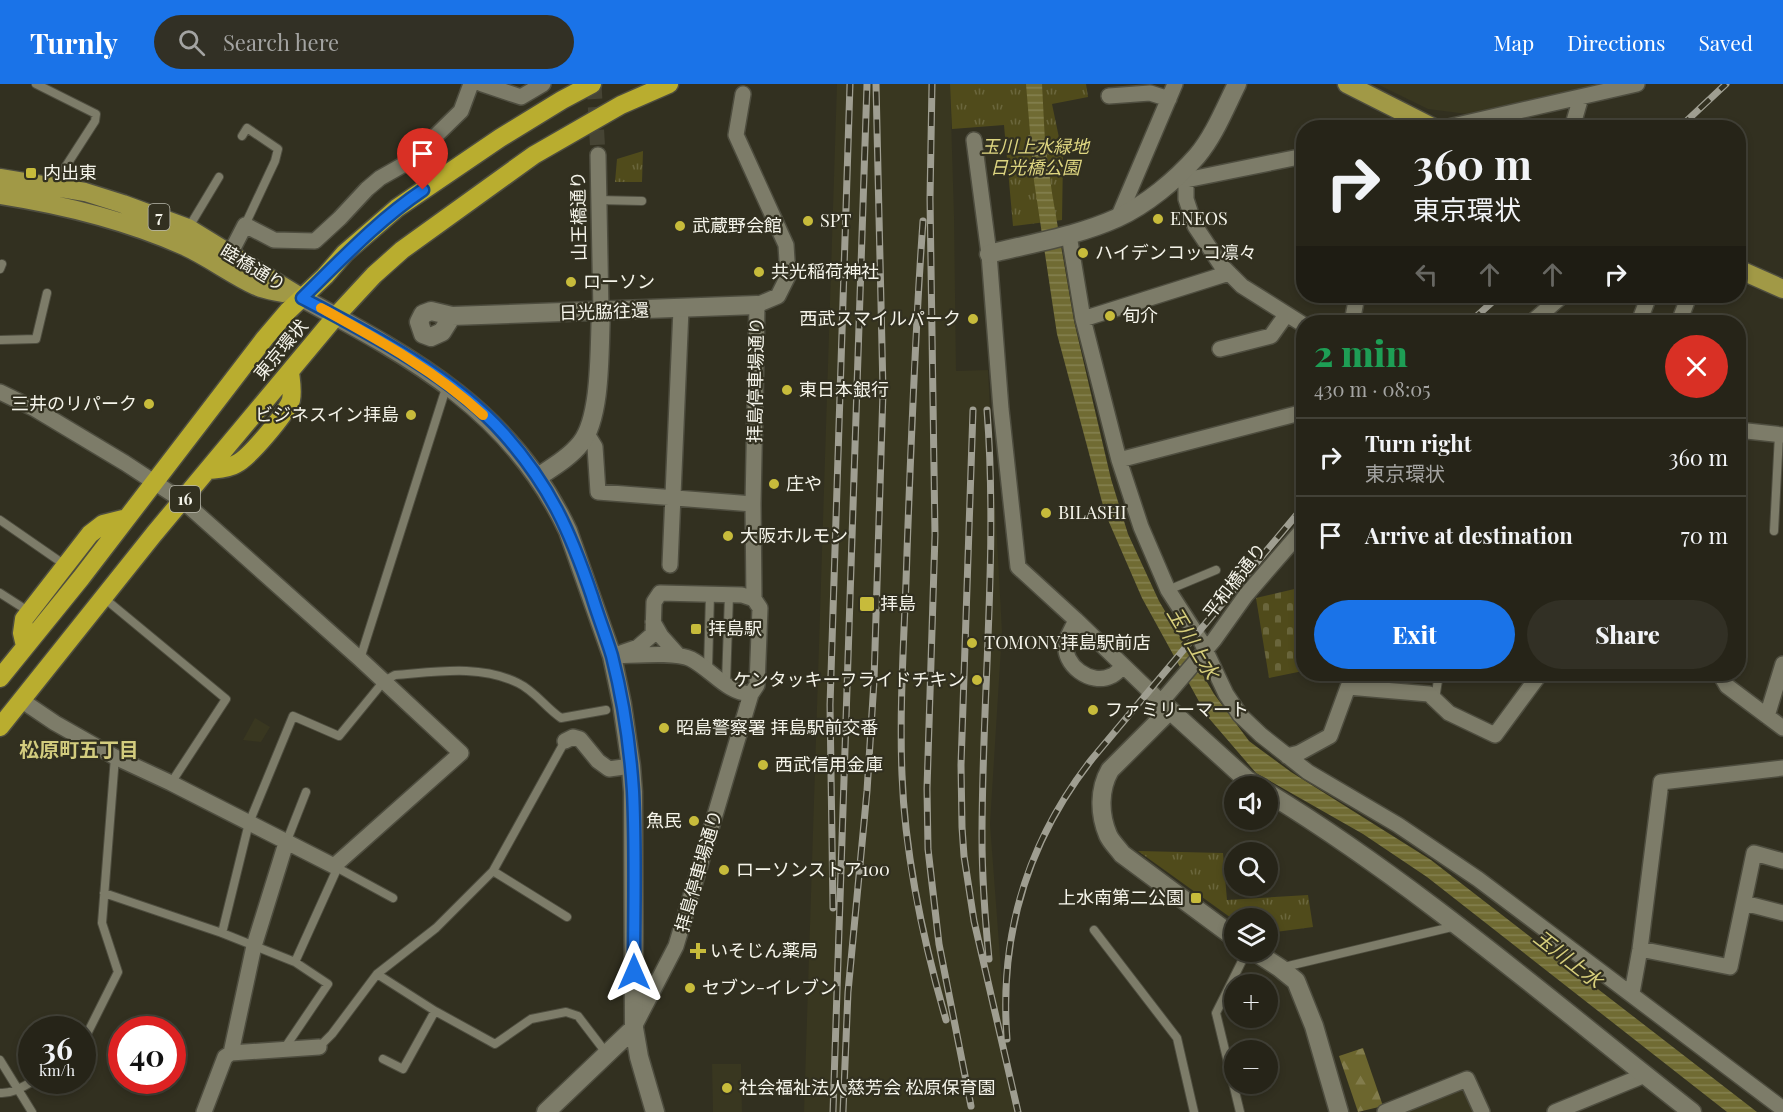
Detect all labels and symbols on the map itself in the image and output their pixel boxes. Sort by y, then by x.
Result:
pin [397,128,448,190]
park label: 玉川上水緑地 日光橋公園 [981,134,1091,179]
place label: 内出東 [43,160,97,184]
marker: 内出東 [24,166,38,180]
street label: 山王橋通り [565,171,591,261]
road number: 7 [148,204,170,230]
place label: ENEOS [1170,206,1228,230]
place label: SPT [820,208,851,232]
marker: ENEOS [1151,212,1165,226]
place label: 武蔵野会館 [692,213,782,237]
marker: SPT [801,214,815,228]
marker: 武蔵野会館 [673,219,687,233]
street label: 睦橋通り [216,238,291,296]
place label: ハイデンコッコ凛々 [1095,240,1257,264]
marker: ハイデンコッコ凛々 [1076,246,1090,260]
place label: 共光稲荷神社 [771,259,879,283]
marker: 共光稲荷神社 [752,265,766,279]
place label: ローソン [583,269,655,293]
marker: ローソン [564,275,578,289]
street label: 日光脇往還 [559,297,649,325]
place label: 旬介 [1122,303,1158,327]
place label: 西武スマイルパーク [800,306,961,330]
marker: 旬介 [1103,309,1117,323]
marker: 西武スマイルパーク [966,312,980,326]
street label: 東京環状 [248,314,313,385]
street label: 拝島停車場通り [742,317,768,443]
place label: 東日本銀行 [799,377,889,401]
marker: 東日本銀行 [780,383,794,397]
place label: 三井のリパーク [11,391,137,415]
marker: 三井のリパーク [142,397,156,411]
place label: ビジネスイン拝島 [255,402,399,426]
marker: ビジネスイン拝島 [404,408,418,422]
place label: 庄や [786,471,822,495]
marker: 庄や [767,477,781,491]
road number: 16 [170,486,200,512]
place label: BILASHI [1058,500,1127,524]
marker: BILASHI [1039,506,1053,520]
place label: 大阪ホルモン [740,523,848,547]
marker: 大阪ホルモン [721,529,735,543]
street label: 平和橋通り [1197,538,1271,623]
place label: 拝島 [880,591,916,615]
marker: 拝島 [858,595,876,613]
water label: 玉川上水 [1162,601,1227,685]
place label: 拝島駅 [708,616,762,640]
marker: 拝島駅 [689,622,703,636]
place label: TOMONY拝島駅前店 [984,630,1150,654]
marker: TOMONY拝島駅前店 [965,636,979,650]
place label: ケンタッキーフライドチキン [733,667,965,691]
marker: ケンタッキーフライドチキン [970,673,984,687]
place label: ファミリーマート [1105,697,1249,721]
marker: ファミリーマート [1086,703,1100,717]
place label: 昭島警察署 拝島駅前交番 [676,715,878,739]
marker: 昭島警察署 拝島駅前交番 [657,721,671,735]
district label: 松原町五丁目 [19,735,139,762]
place label: 西武信用金庫 [775,752,883,776]
marker: 西武信用金庫 [756,758,770,772]
street label: 拝島停車場通り [669,807,727,935]
place label: 魚民 [646,808,682,832]
marker: 魚民 [687,814,701,828]
place label: ローソンストア100 [736,857,890,881]
marker: ローソンストア100 [717,863,731,877]
place label: 上水南第二公園 [1058,885,1184,909]
marker: 上水南第二公園 [1189,891,1203,905]
water label: 玉川上水 [1529,923,1610,994]
place label: いそじん薬局 [710,938,818,962]
position arrow [602,940,666,1004]
marker: いそじん薬局 [691,944,705,958]
place label: セブン-イレブン [702,975,837,999]
marker: セブン-イレブン [683,981,697,995]
speed limit sign: 40 [108,1016,186,1094]
place label: 社会福祉法人慈芳会 松原保育園 [739,1075,995,1099]
marker: 社会福祉法人慈芳会 松原保育園 [720,1081,734,1095]

